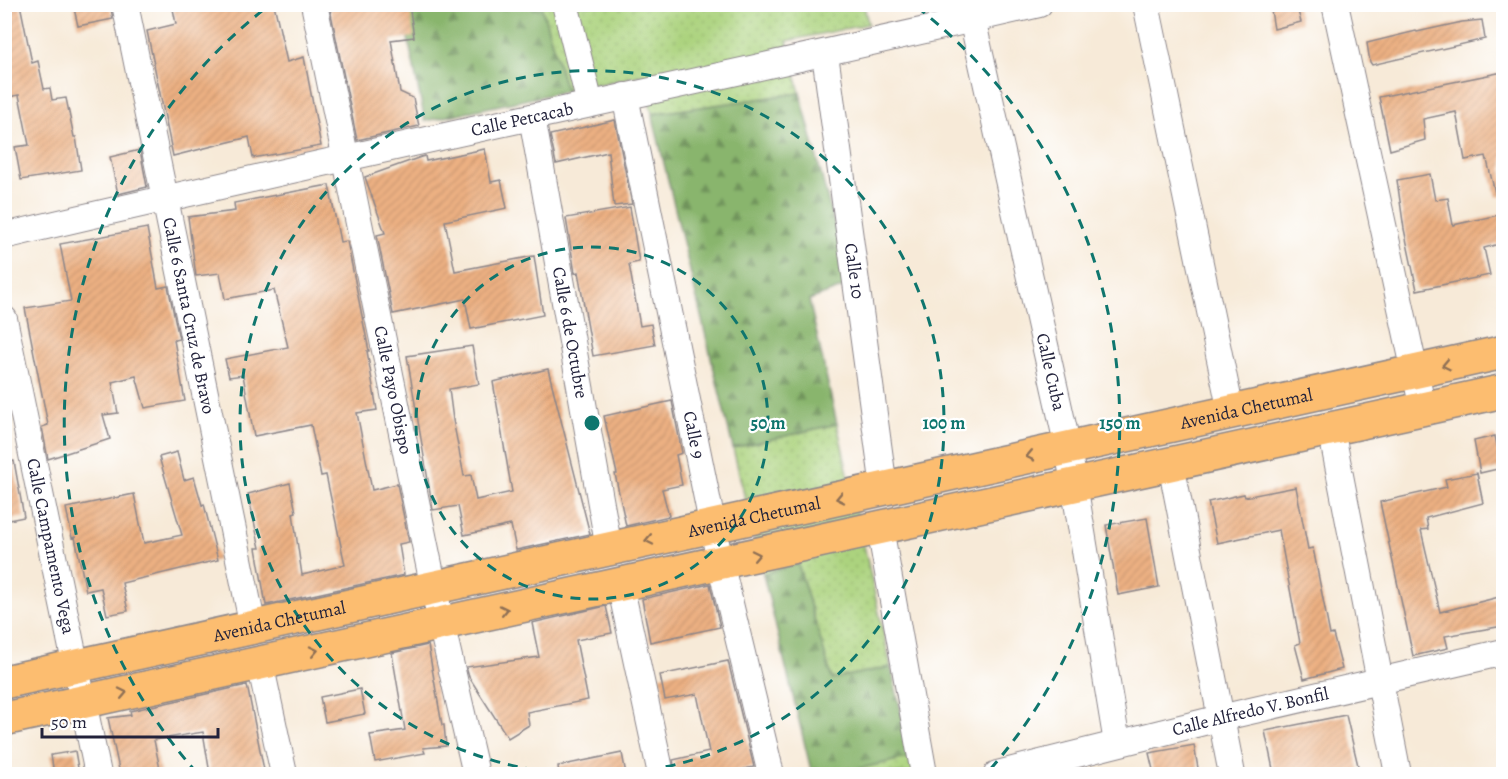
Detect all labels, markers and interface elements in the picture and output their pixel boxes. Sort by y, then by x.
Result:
street label: Calle Petcacab [469,96,575,142]
street label: Calle 6 Santa Cruz de Bravo [157,215,221,416]
street label: Calle 10 [839,242,870,300]
street label: Calle 6 de Octubre [547,265,594,400]
street label: Calle Payo Obispo [368,324,418,456]
street label: Calle Cuba [1031,331,1071,414]
one-way arrow [1442,358,1452,371]
street label: Avenida Chetumal [1177,382,1315,435]
street label: Calle 9 [678,409,711,461]
text: 50 m [751,411,785,435]
text: 100 m [923,411,965,435]
text: 150 m [1099,411,1141,435]
centre of rings [582,413,602,433]
one-way arrow [1026,449,1036,462]
street label: Calle Campamento Vega [21,456,81,637]
street label: Avenida Chetumal [685,491,823,543]
one-way arrow [835,491,845,504]
one-way arrow [645,532,655,545]
one-way arrow [751,549,761,562]
street label: Avenida Chetumal [210,595,349,648]
one-way arrow [499,604,509,617]
one-way arrow [308,645,318,658]
street label: Calle Alfredo V. Bonfil [1170,681,1331,742]
one-way arrow [118,687,128,700]
scale bar [42,701,218,739]
text: 50 m [51,710,87,734]

